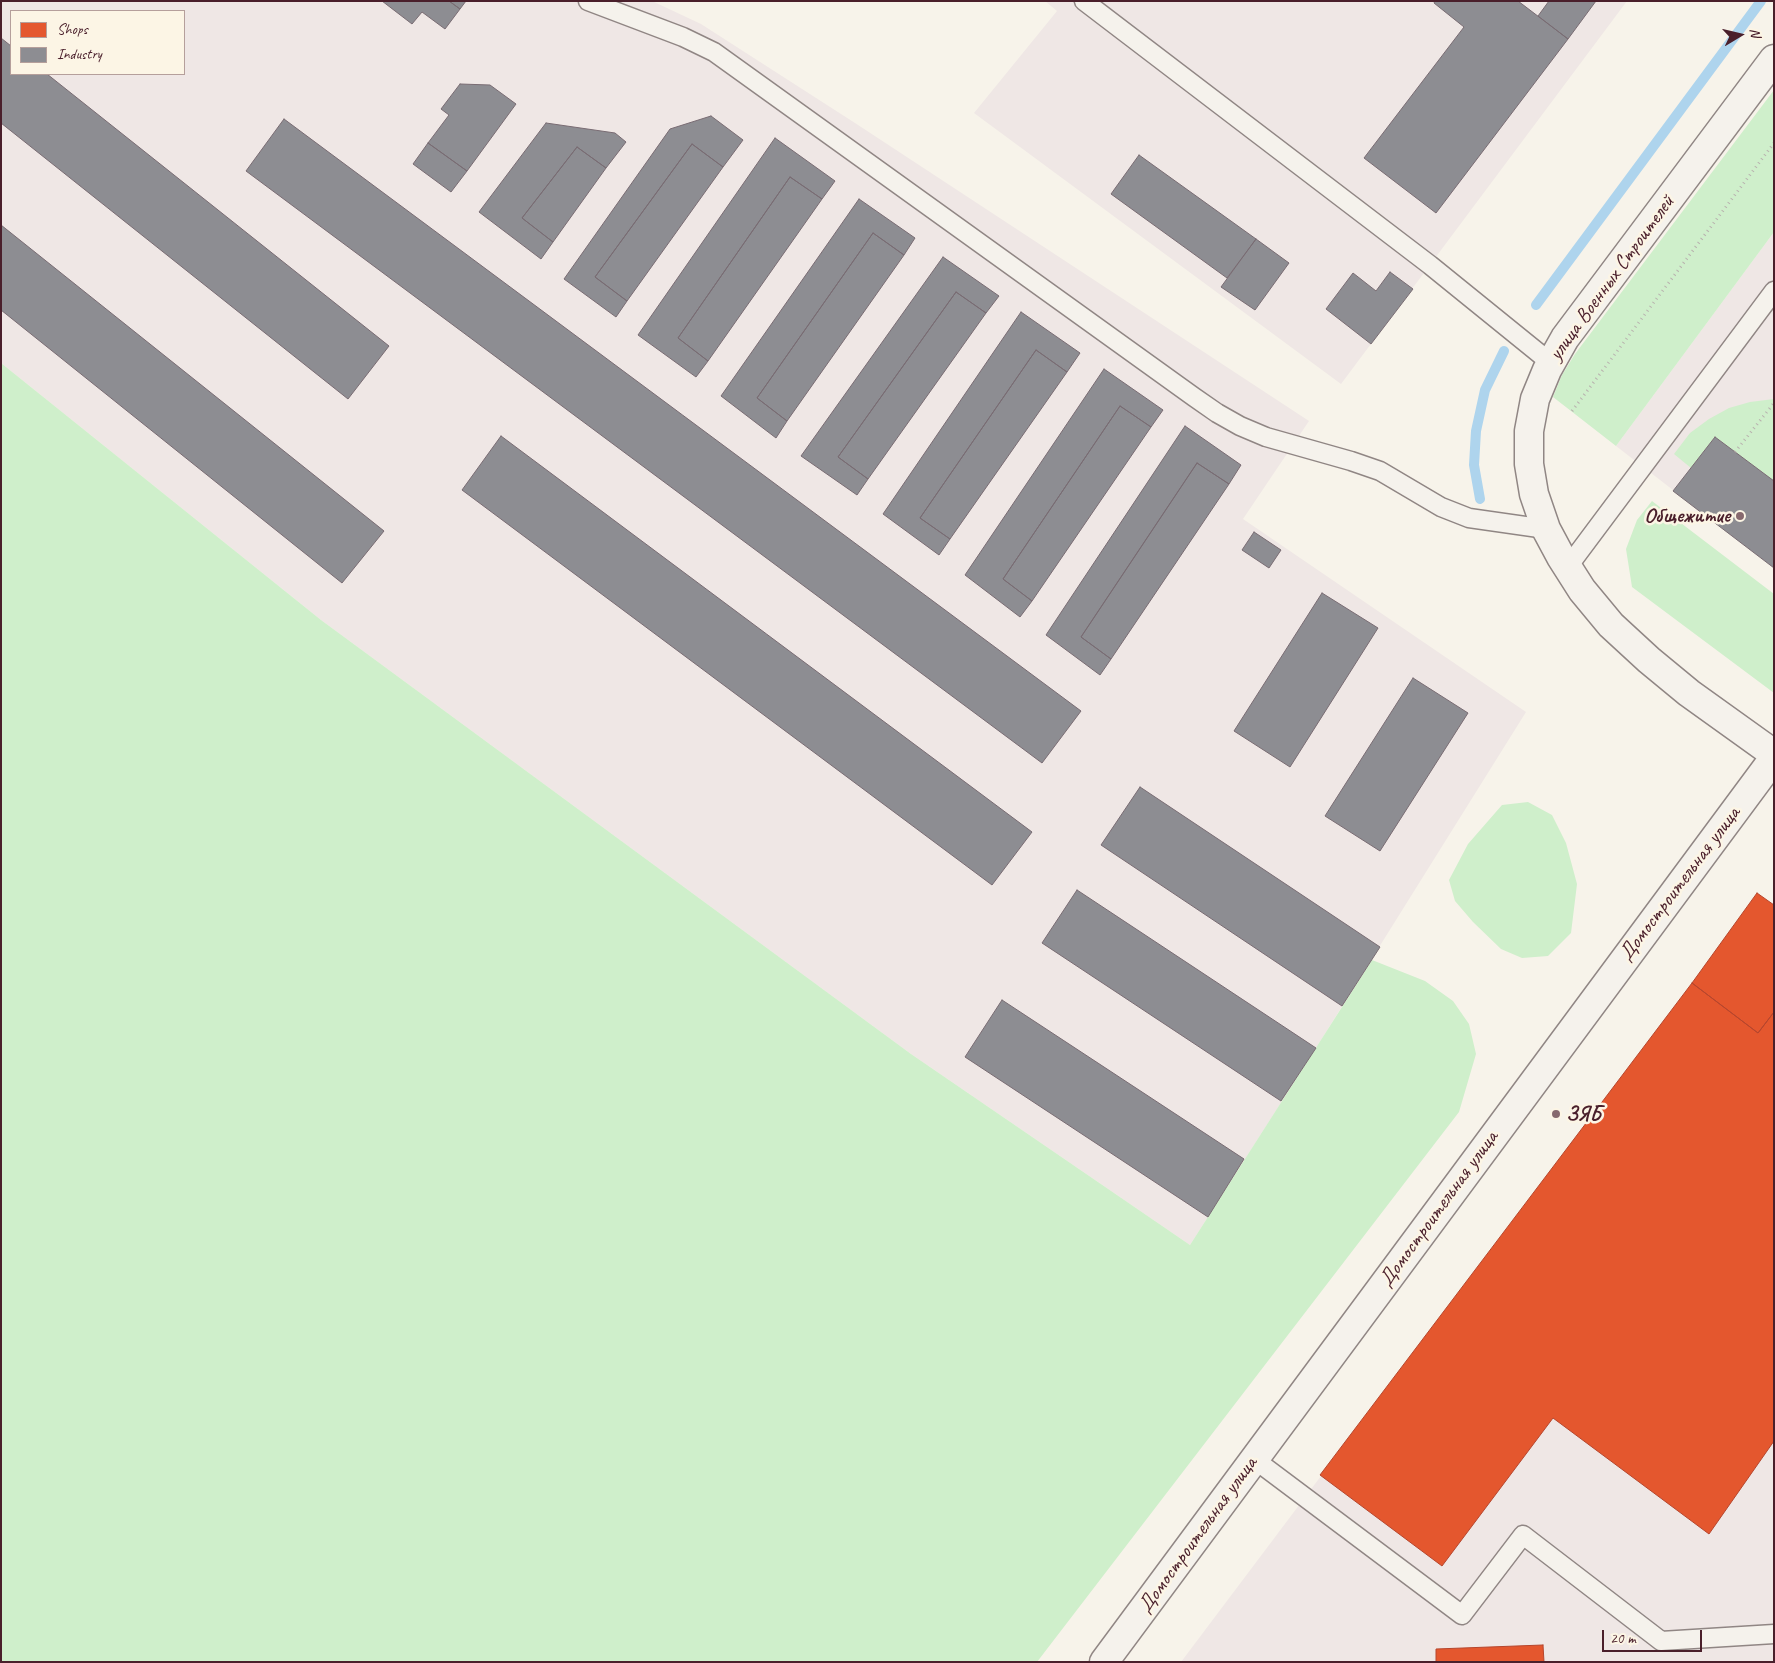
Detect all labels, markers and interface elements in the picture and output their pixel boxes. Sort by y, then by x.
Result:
legend [10,10,185,75]
north arrow [1715,10,1765,60]
text: Shops [57,20,88,39]
text: N [1746,27,1764,38]
text: Industry [57,45,102,64]
street label: улица Военных Строителей [1544,190,1680,366]
place label: Общежитие [1644,503,1730,529]
marker: Общежитие [1734,510,1746,522]
street label: Домостроительная улица [1614,802,1746,966]
place label: ЗЯБ [1566,1101,1602,1127]
marker: ЗЯБ [1550,1108,1562,1120]
street label: Домостроительная улица [1374,1126,1504,1292]
street label: Домостроительная улица [1133,1452,1263,1618]
scale bar [1605,1620,1705,1652]
text: 20 m [1610,1629,1636,1648]

